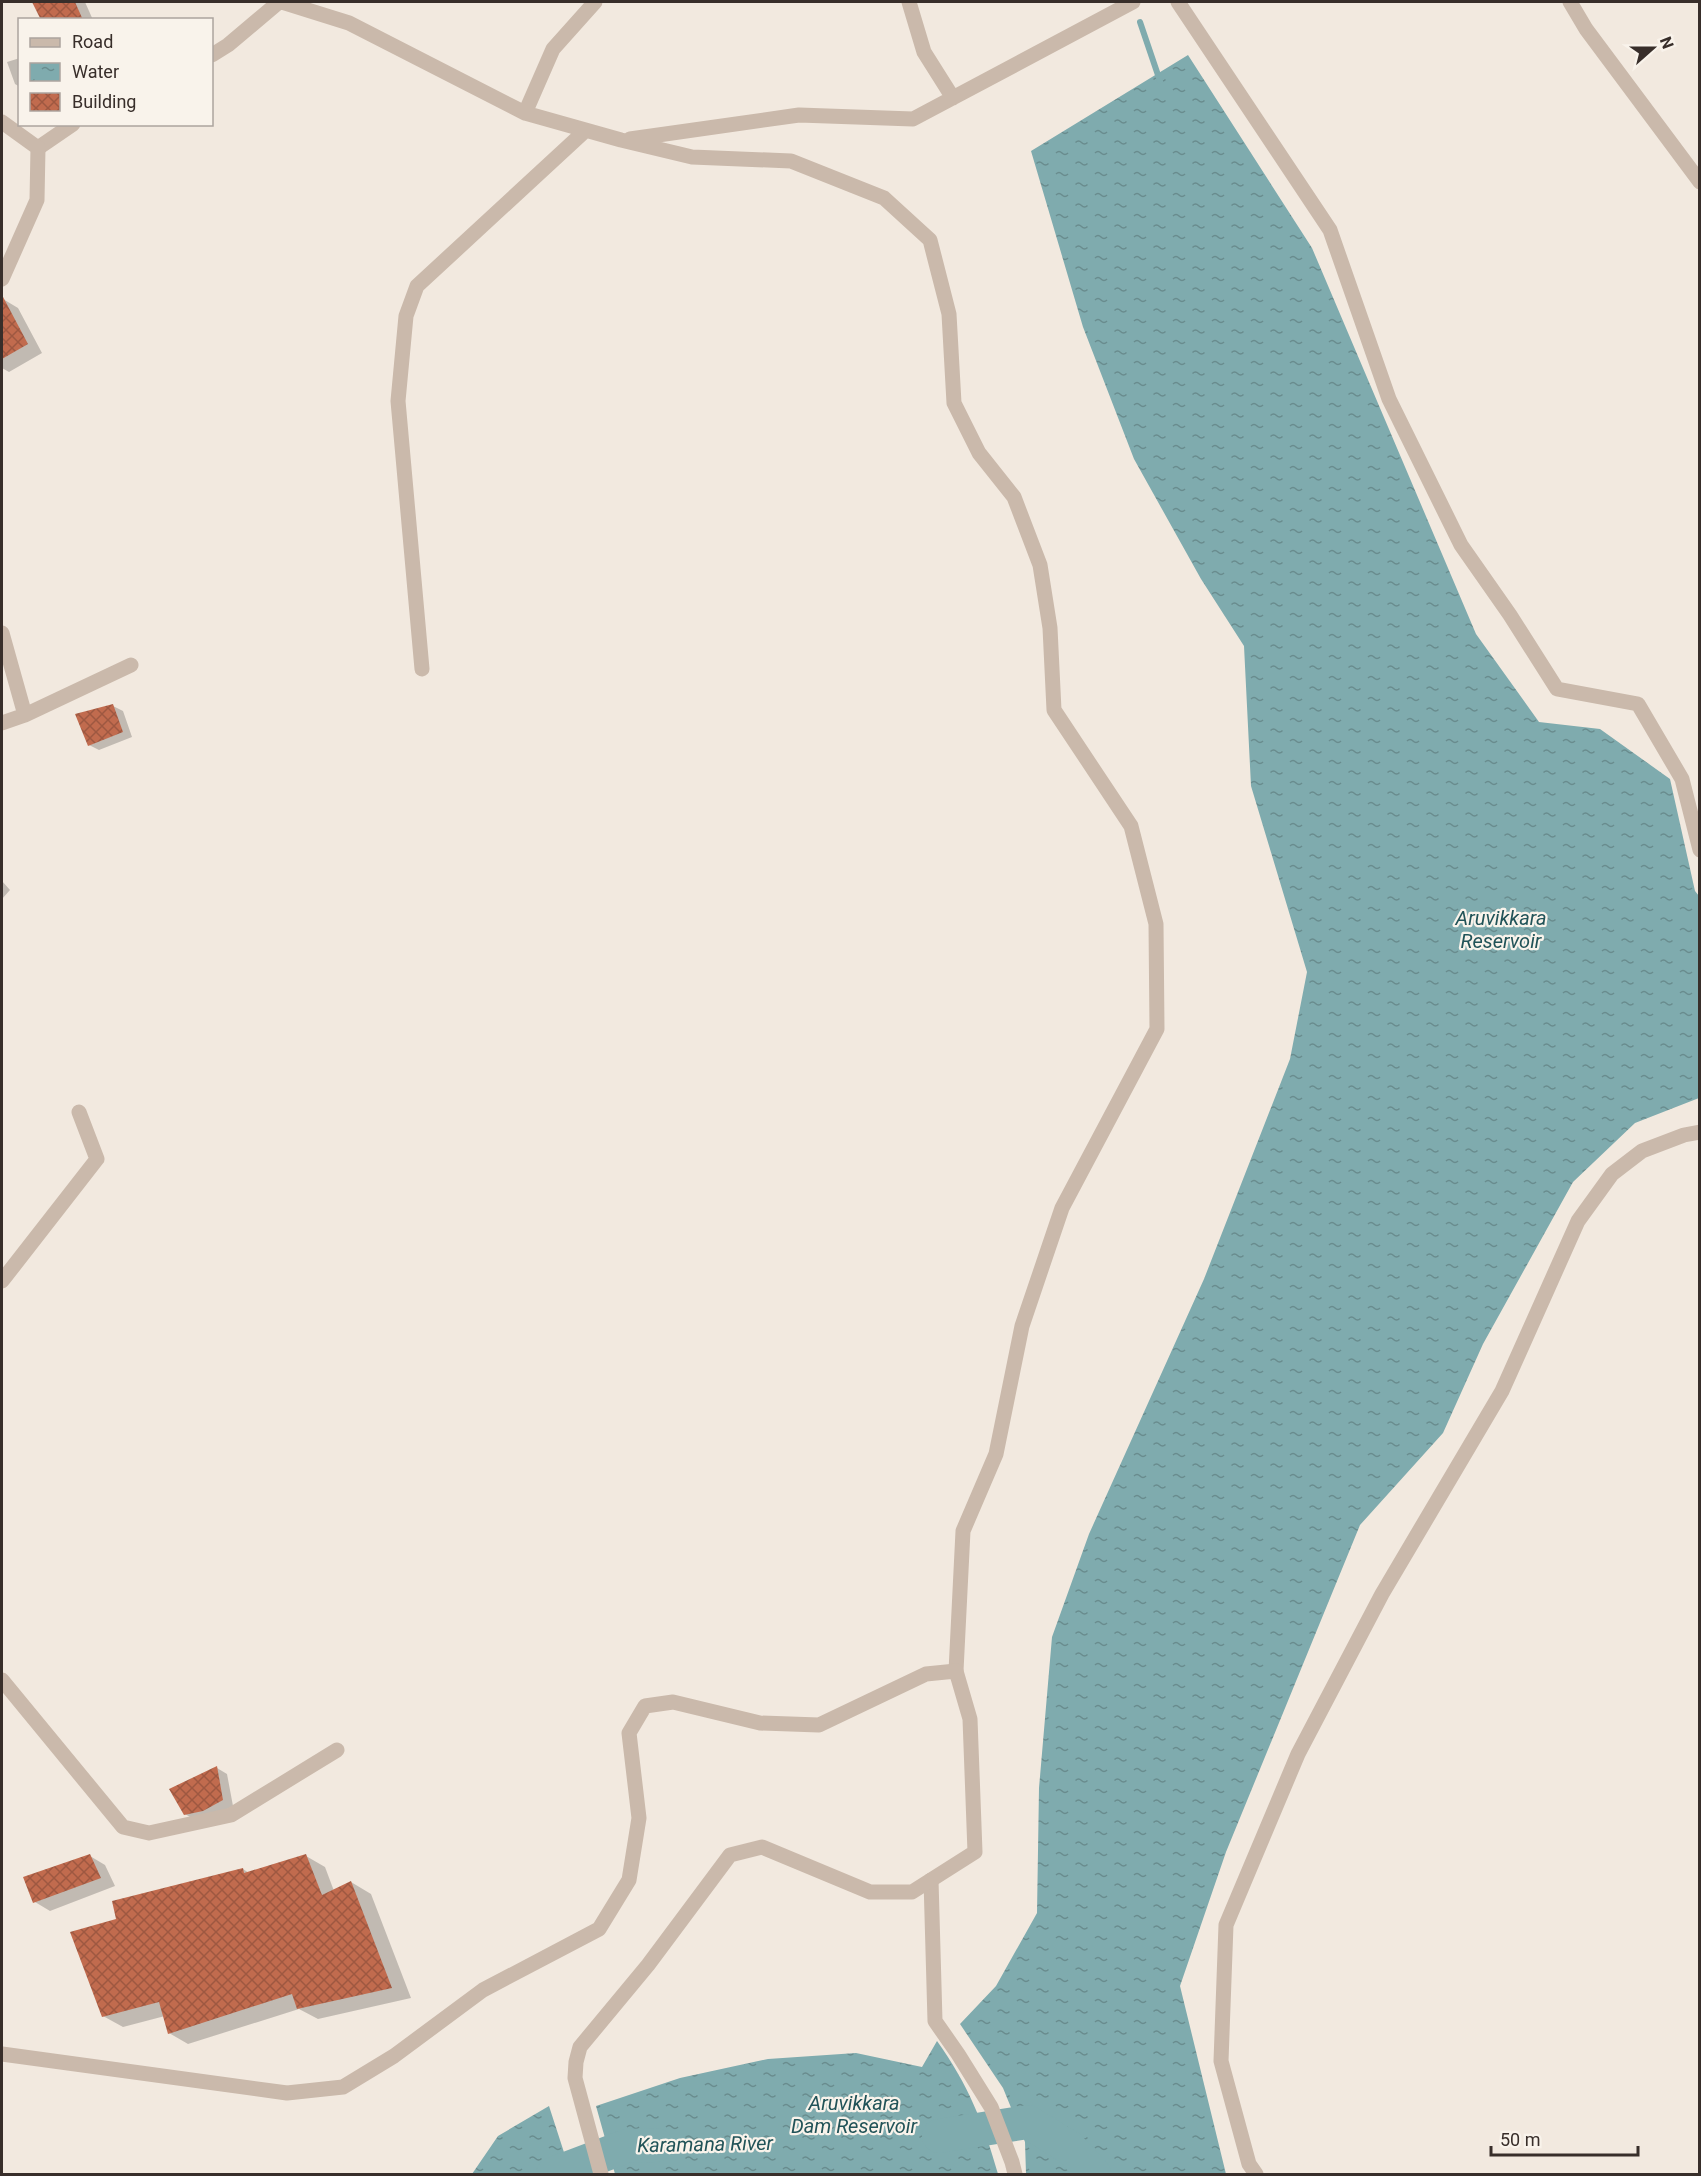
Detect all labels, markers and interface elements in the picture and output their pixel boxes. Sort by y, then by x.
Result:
legend [18,18,213,126]
north arrow [1623,18,1683,78]
text: Road [72,31,113,52]
text: N [1656,34,1677,51]
text: Water [72,61,119,82]
text: Building [72,91,136,112]
water label: Aruvikkara Reservoir [1455,906,1547,953]
water label: Aruvikkara Dam Reservoir [791,2091,918,2138]
scale bar [1491,2119,1638,2157]
text: 50 m [1500,2129,1540,2150]
water label: Karamana River [637,2131,775,2157]

